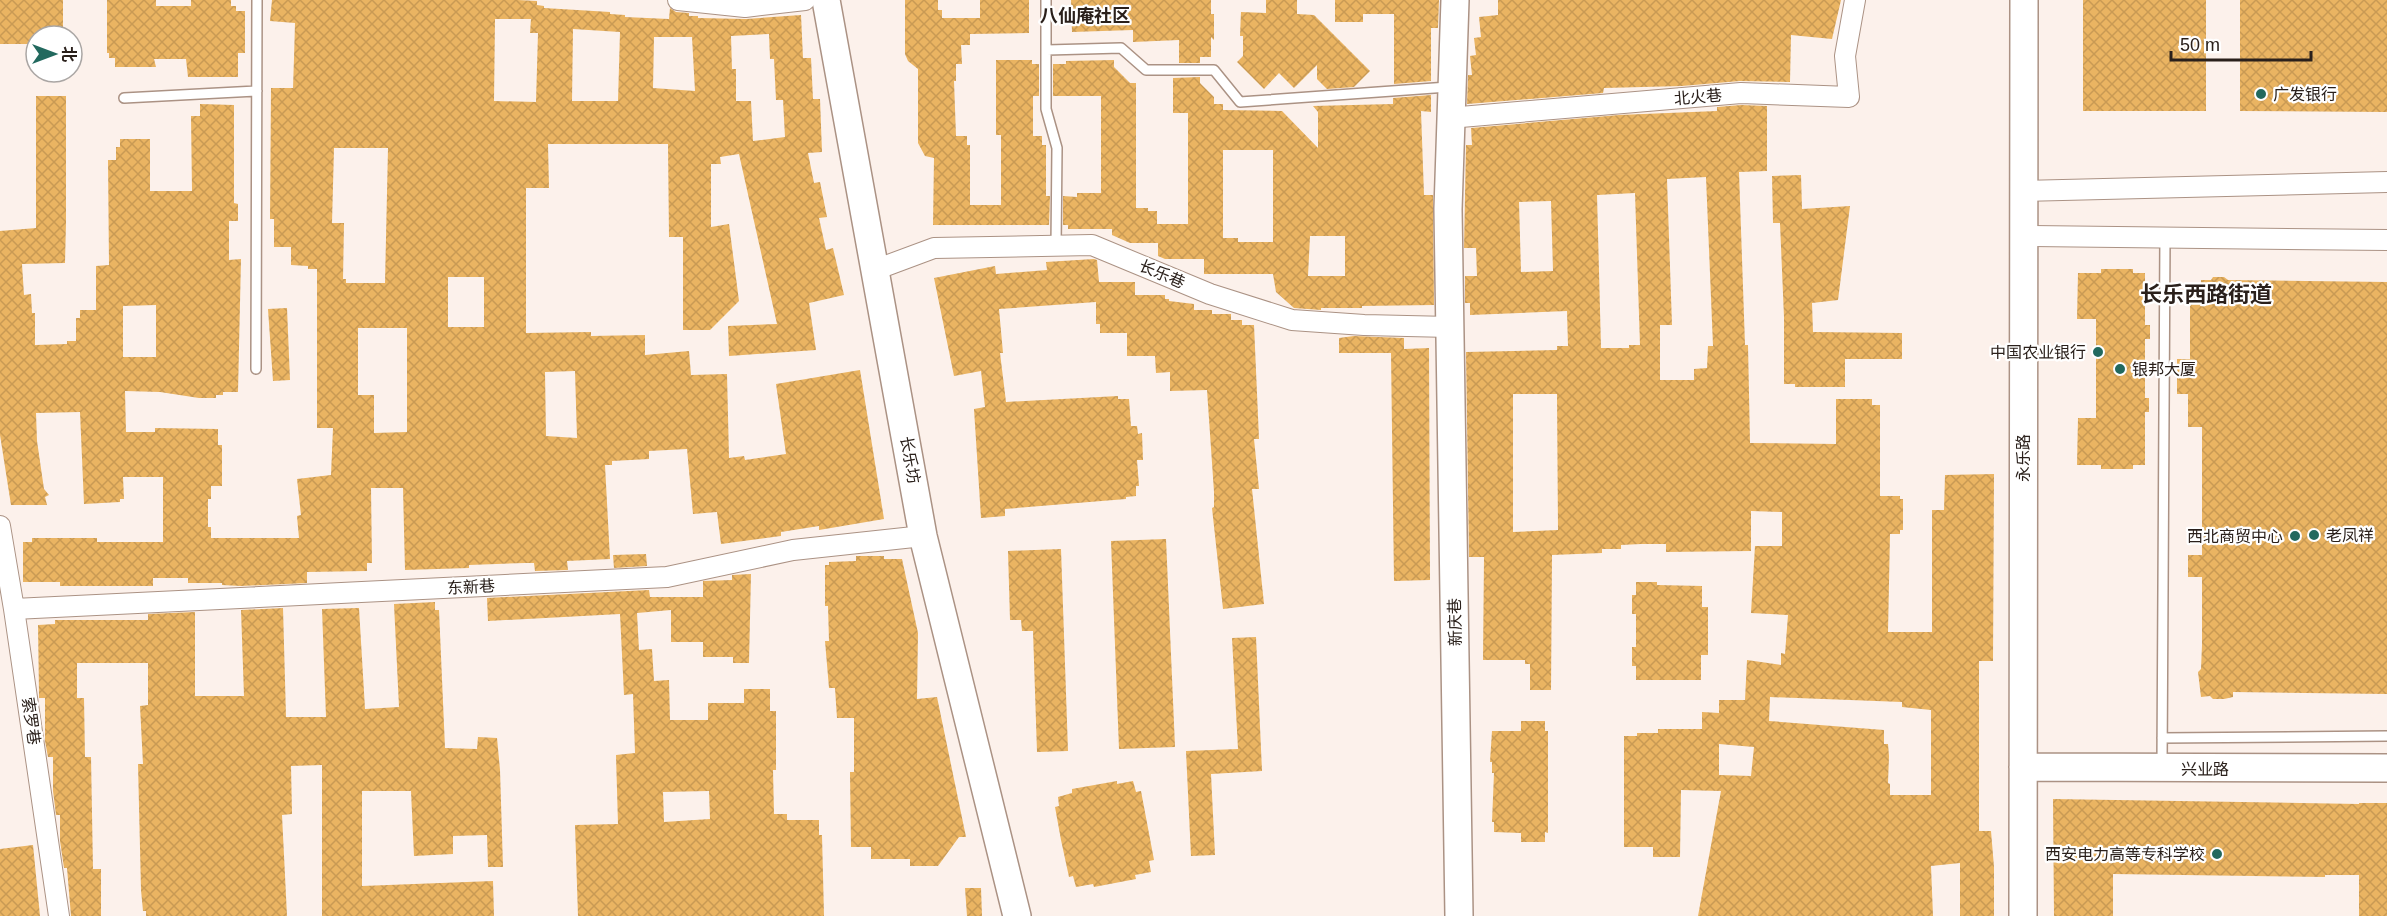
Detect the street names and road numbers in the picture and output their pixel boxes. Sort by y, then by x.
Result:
street label: 北火巷 [1673,86,1723,108]
street label: 长乐巷 [1137,257,1187,291]
street label: 永乐路 [2015,434,2032,482]
street label: 长乐坊 [897,435,923,485]
street label: 东新巷 [447,577,495,597]
street label: 新庆巷 [1446,598,1464,646]
street label: 索罗巷 [19,696,43,746]
street label: 兴业路 [2181,761,2229,778]

